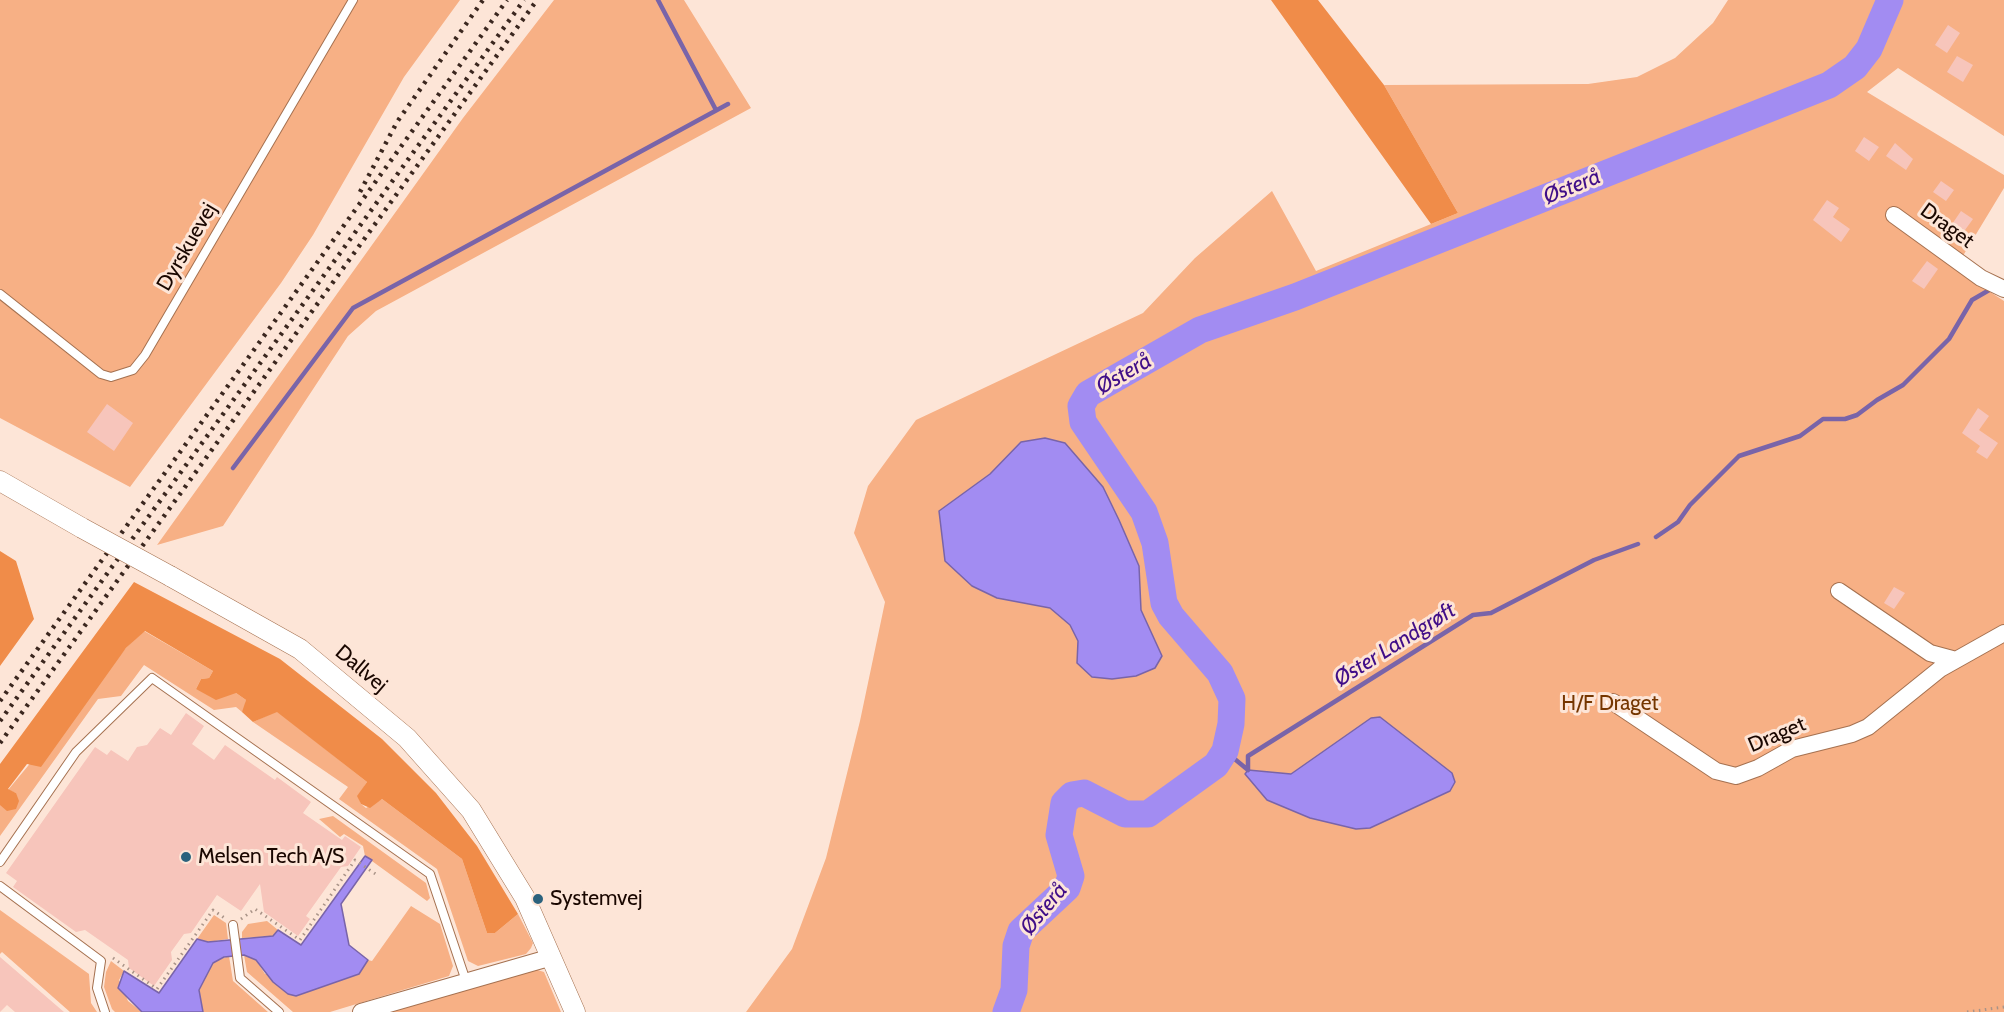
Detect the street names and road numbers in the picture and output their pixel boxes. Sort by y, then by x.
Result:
street label: Dyrskuevej [152,198,222,296]
street label: Draget [1915,198,1979,254]
street label: Dallvej [330,640,392,698]
street label: Draget [1744,712,1810,758]

